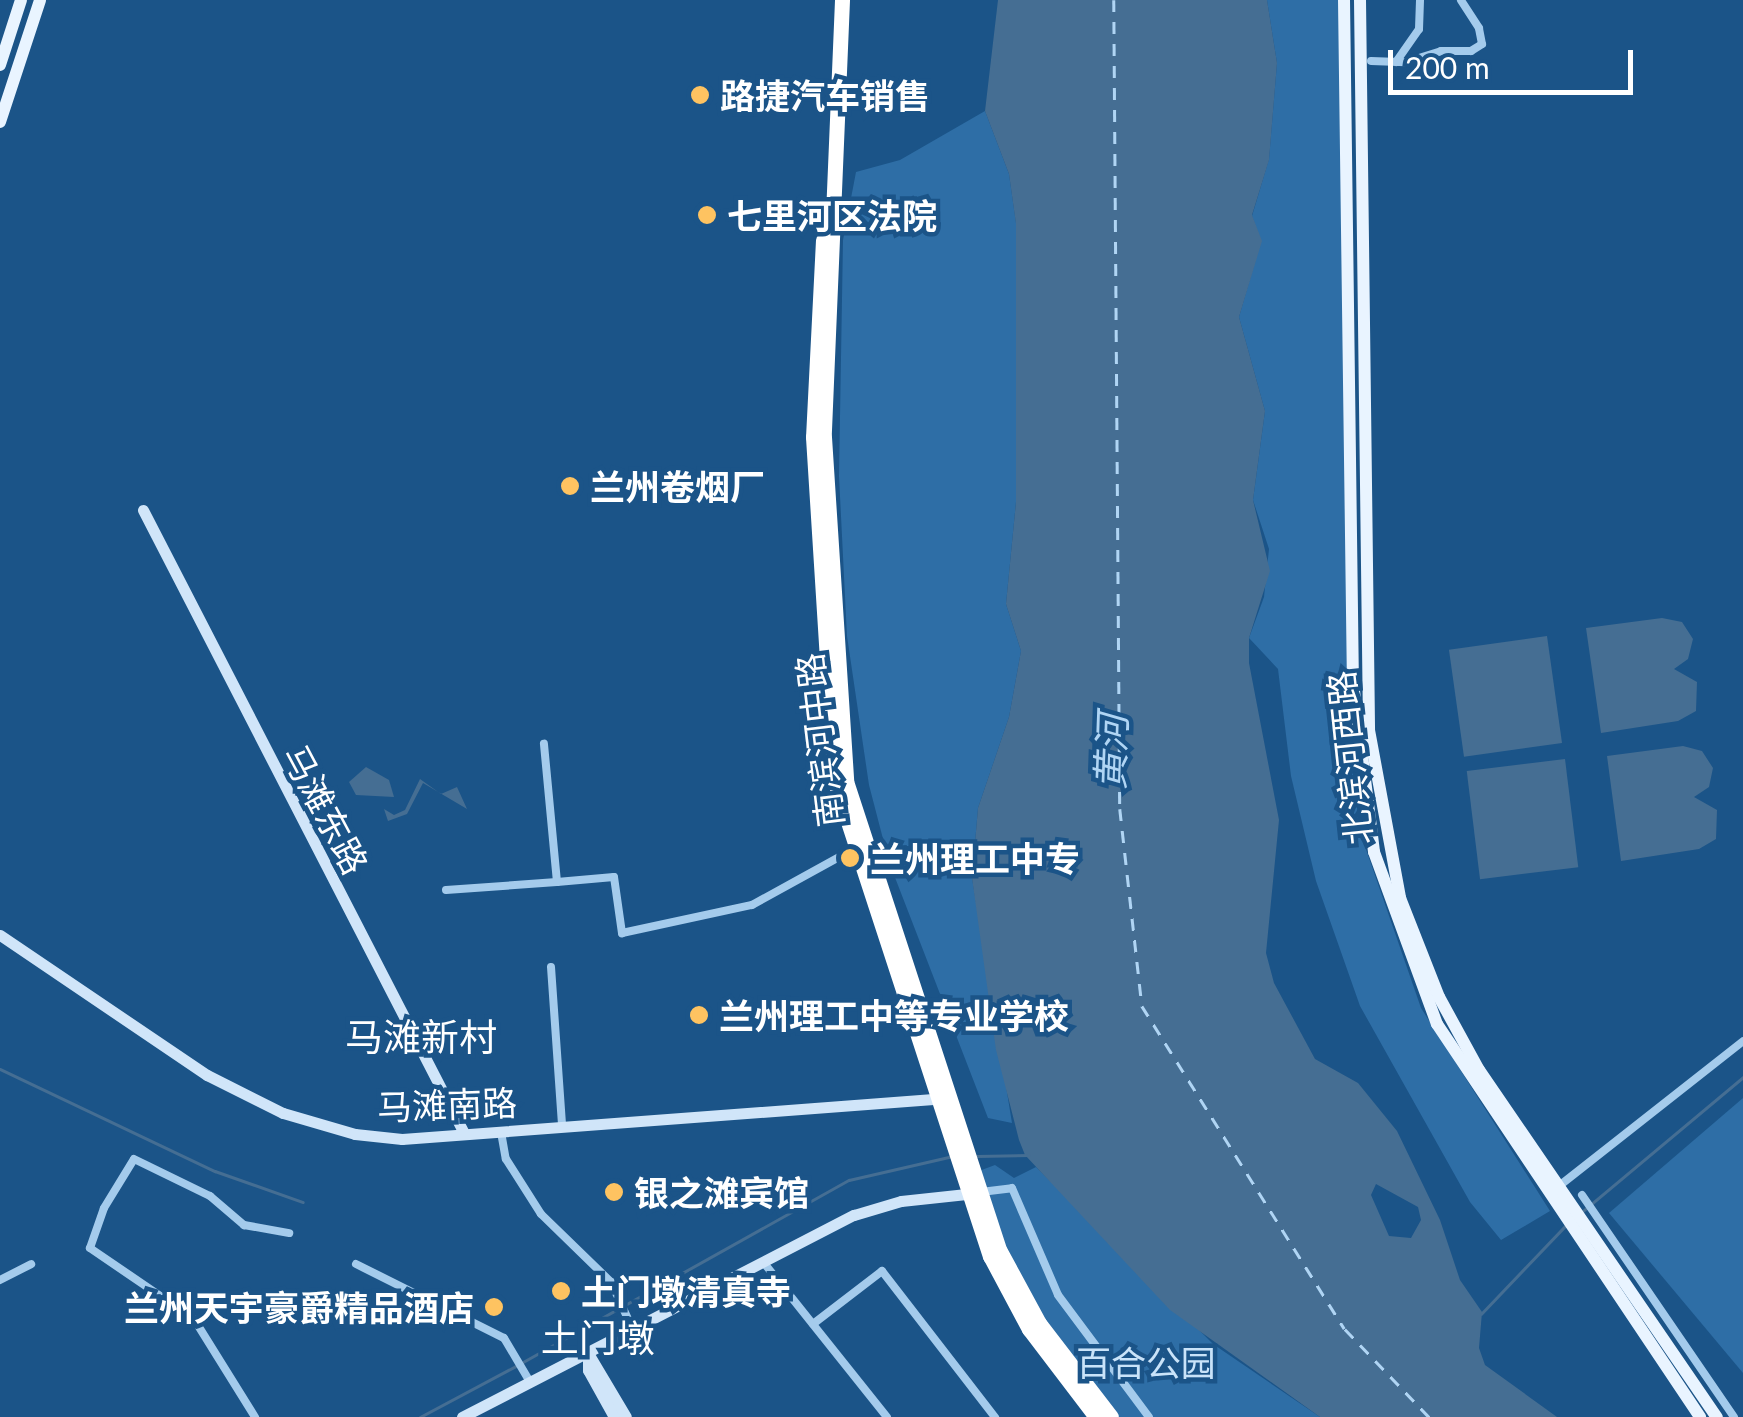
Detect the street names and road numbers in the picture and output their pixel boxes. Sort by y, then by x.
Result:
street label: 南滨河中路 [787,651,851,829]
street label: 北滨河西路 [1319,669,1379,847]
street label: 马滩东路 [275,737,377,881]
street label: 马滩南路 [376,1081,518,1127]

